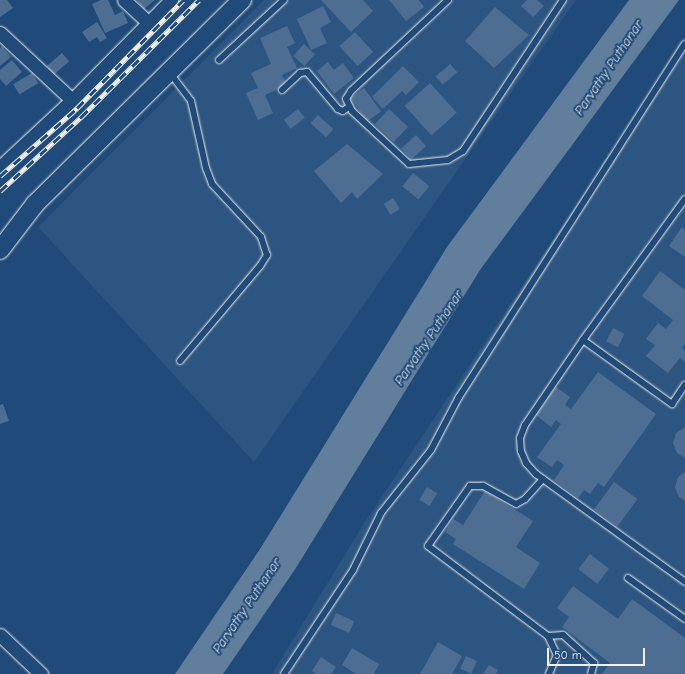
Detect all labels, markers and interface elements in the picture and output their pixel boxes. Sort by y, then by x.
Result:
water label: Parvathy Puthanar [571,17,647,119]
water label: Parvathy Puthanar [391,287,467,389]
water label: Parvathy Puthanar [209,555,285,657]
scale bar [549,640,647,666]
text: 50 m [554,648,582,662]

